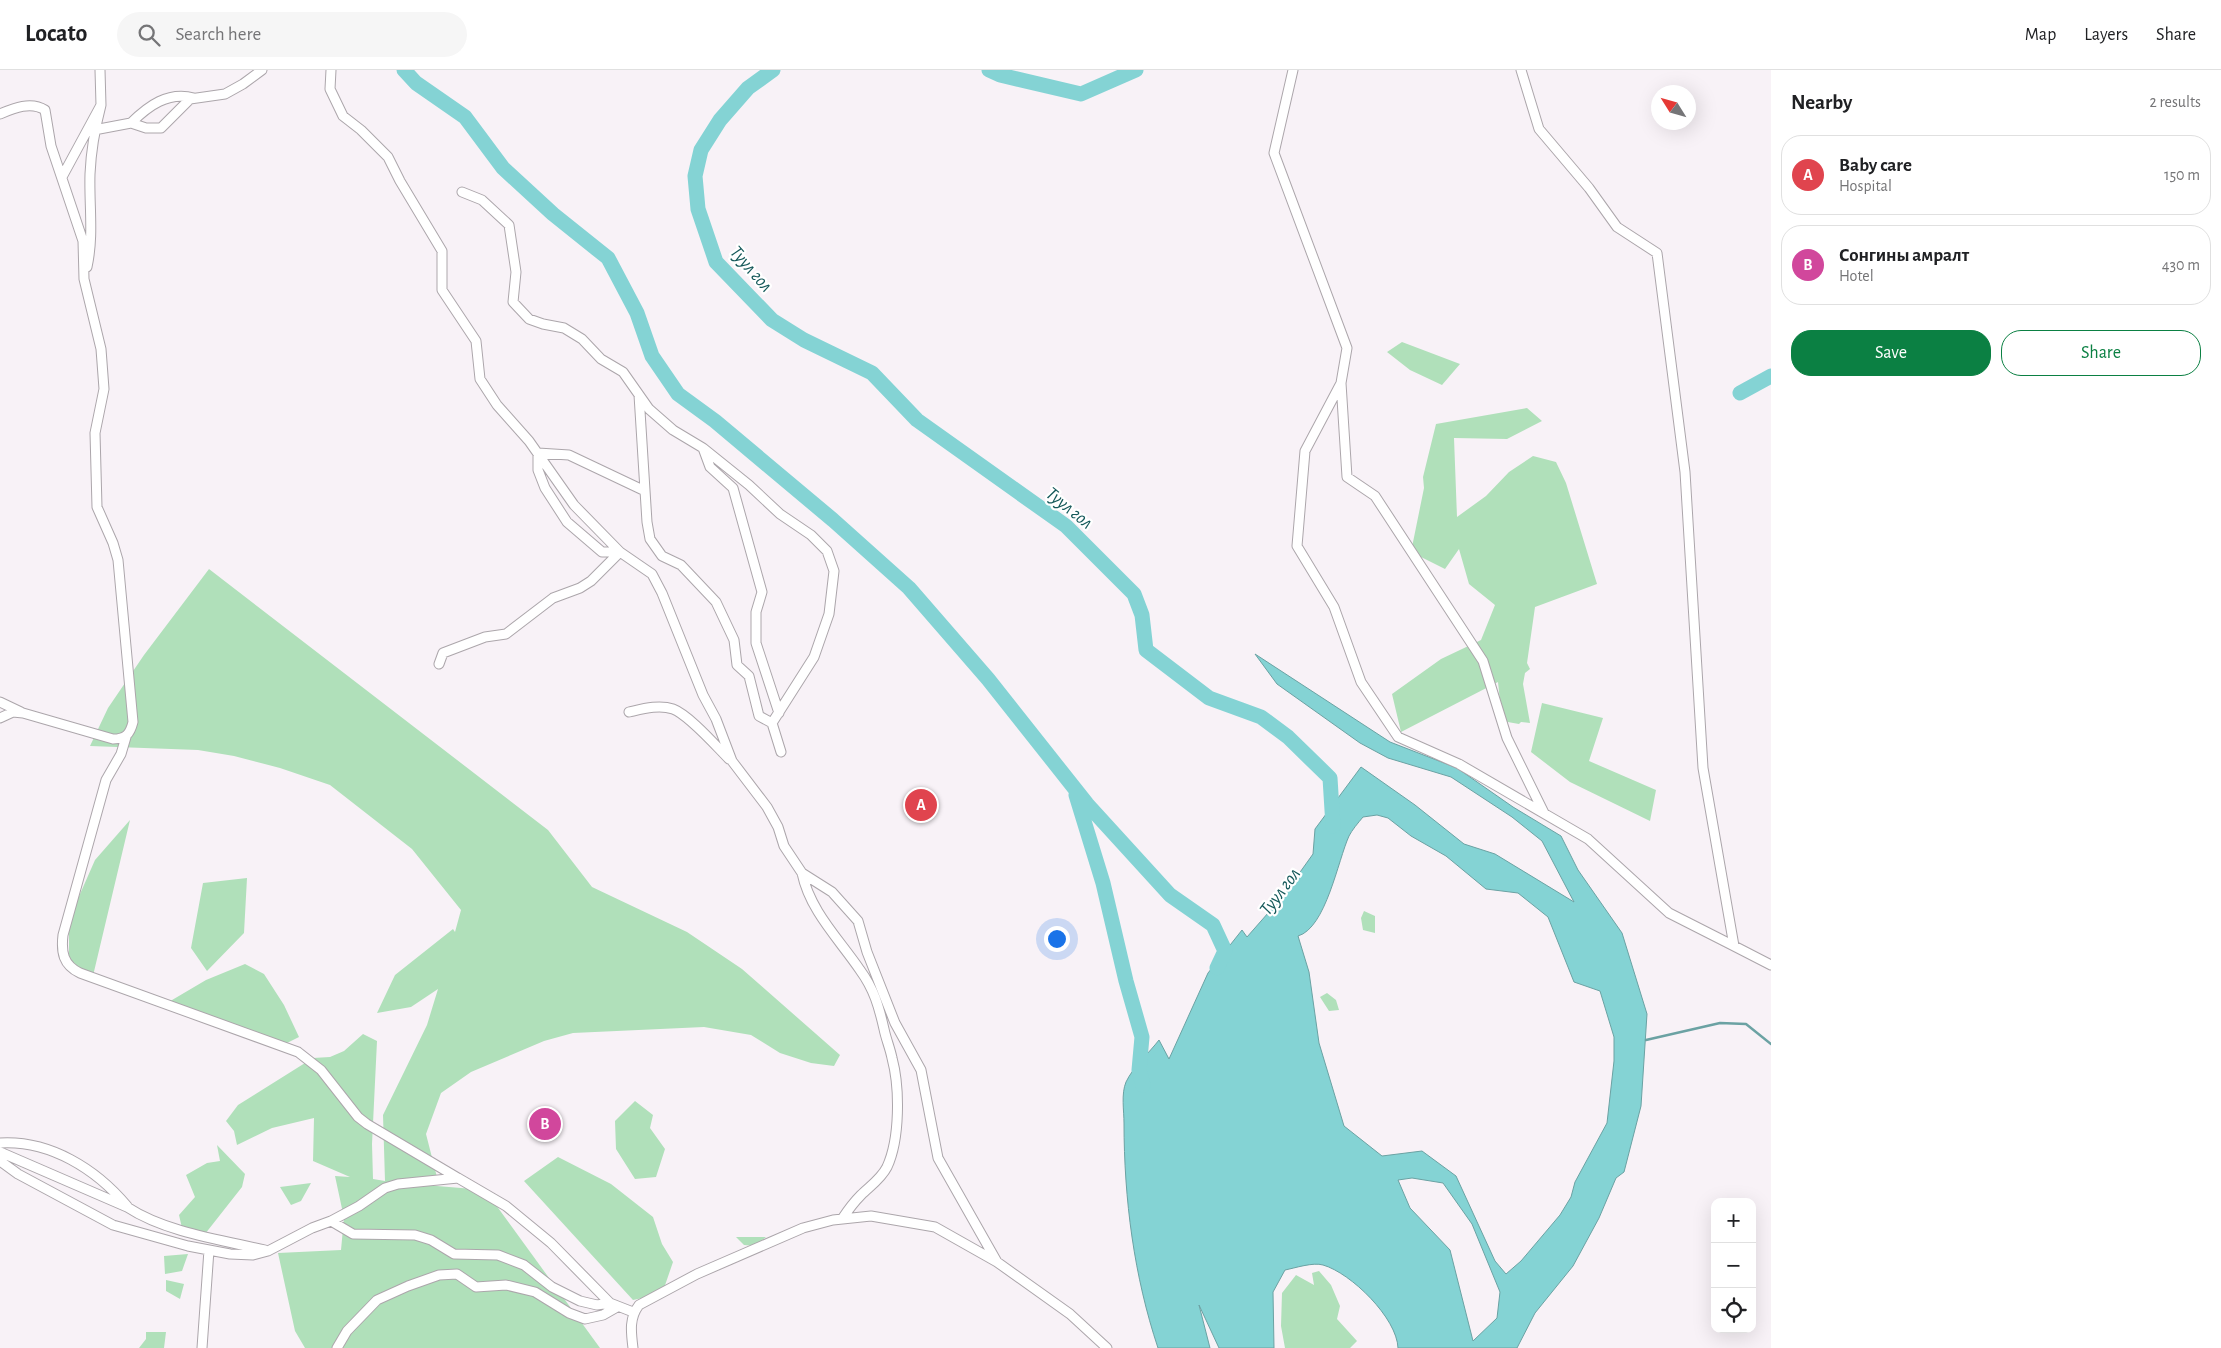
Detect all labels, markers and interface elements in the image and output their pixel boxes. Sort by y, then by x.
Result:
search box [117,12,467,57]
icon: search [135,21,163,49]
text: Locato [25,22,87,46]
text: Search here [175,25,261,44]
text: Map [2025,26,2056,44]
text: Layers [2084,26,2128,44]
text: Share [2156,26,2196,44]
north arrow [1651,85,1696,130]
text: Nearby [1791,92,1852,113]
text: 2 results [2149,94,2201,110]
text: Baby care [1839,156,1912,175]
text: A [1803,167,1813,183]
text: 150 m [2164,167,2200,183]
text: Hospital [1839,178,1892,194]
water label: Туул гол [726,242,776,296]
text: Сонгины амралт [1839,246,1969,265]
text: B [1803,257,1813,273]
text: 430 m [2162,257,2200,273]
text: Hotel [1839,268,1874,284]
button: Save [1791,330,1991,376]
button: Share [2001,330,2201,376]
water label: Туул гол [1042,484,1096,533]
pin: A [905,786,937,824]
water label: Туул гол [1256,865,1304,919]
your location [1044,926,1070,952]
pin: B [529,1105,561,1143]
map controls [1711,1198,1756,1333]
button: + [1711,1198,1756,1243]
button: − [1711,1243,1756,1288]
button: locate [1711,1288,1756,1333]

